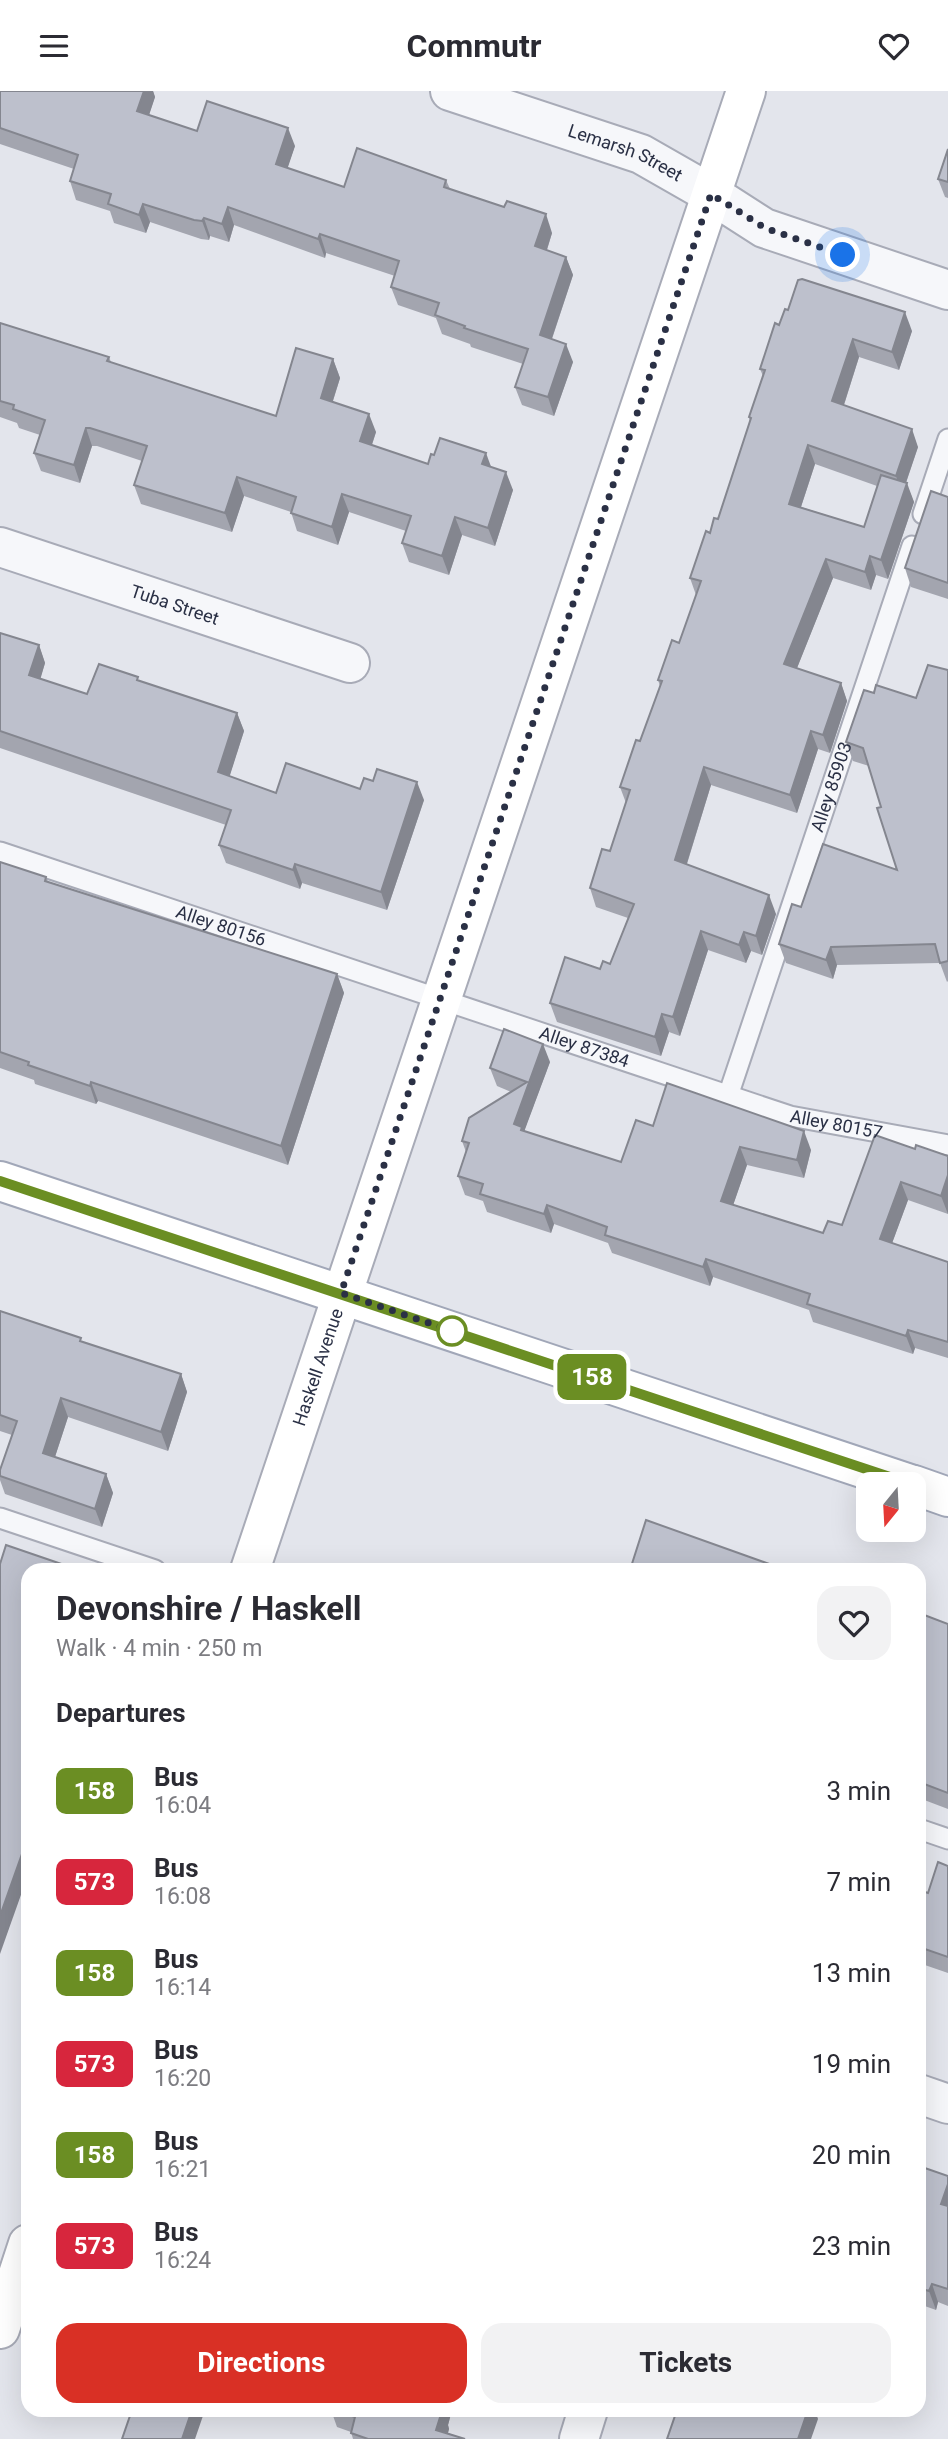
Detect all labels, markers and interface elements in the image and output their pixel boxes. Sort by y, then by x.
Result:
icon: menu [35,27,73,65]
text: Commutr [407,27,541,65]
icon: heart [875,27,913,65]
street label: Lemarsh Street [566,120,686,186]
your location [825,237,860,272]
street label: Tuba Street [128,580,222,629]
street label: Alley 85903 [806,739,856,834]
street label: Alley 80156 [173,901,269,950]
street label: Alley 87384 [537,1022,632,1072]
street label: Alley 80157 [788,1105,884,1143]
street label: Haskell Avenue [288,1305,347,1428]
unlabelled marker [437,1316,467,1346]
line badge: 158 [552,1354,632,1400]
text: 158 [571,1363,613,1391]
north arrow [856,1472,926,1542]
map controls [856,1472,926,1542]
button: heart [817,1586,891,1660]
text: Devonshire / Haskell [56,1589,362,1628]
text: Walk · 4 min · 250 m [56,1635,262,1662]
text: Departures [56,1698,186,1728]
text: Bus [154,1762,199,1792]
text: 3 min [826,1776,891,1806]
text: 158 [74,1777,115,1805]
text: 16:04 [154,1792,211,1819]
text: Bus [154,1853,199,1883]
text: 7 min [826,1867,891,1897]
text: 573 [74,1868,115,1896]
text: 16:08 [154,1883,211,1910]
text: Bus [154,1944,199,1974]
text: 13 min [812,1958,891,1988]
text: 158 [74,1959,115,1987]
text: 16:14 [154,1974,211,2001]
text: Bus [154,2035,199,2065]
text: 19 min [812,2049,891,2079]
text: 573 [74,2050,115,2078]
text: 16:20 [154,2065,211,2092]
text: Bus [154,2126,199,2156]
text: 20 min [812,2140,891,2170]
text: 158 [74,2141,115,2169]
text: 16:21 [154,2156,211,2183]
text: Bus [154,2217,199,2247]
text: 23 min [812,2231,891,2261]
text: 573 [74,2232,115,2260]
text: 16:24 [154,2247,211,2274]
button: Directions [56,2323,467,2403]
button: Tickets [481,2323,891,2403]

